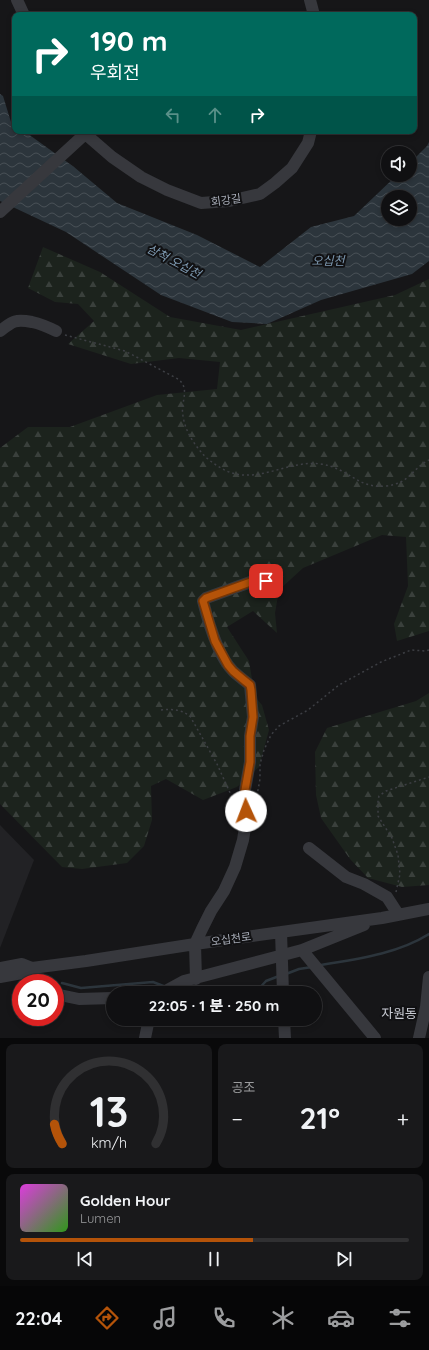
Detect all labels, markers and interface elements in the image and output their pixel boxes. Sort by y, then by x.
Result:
text: 190 m [90,23,168,58]
icon: right [24,28,76,80]
text: 우회전 [90,61,140,84]
icon: left [162,104,184,126]
icon: ahead [204,104,226,126]
icon: right [246,104,268,126]
map controls [381,146,417,226]
button: sound [381,146,417,182]
button: layers [381,190,417,226]
street label: 회강길 [210,191,242,209]
water label: 삼척 오십천 [145,241,205,282]
water label: 오십천 [311,253,347,268]
pin [249,564,283,598]
icon: arrive [255,570,277,592]
position arrow [225,790,267,832]
street label: 오십천로 [210,929,252,949]
speed limit sign: 20 [12,974,64,1026]
text: 22:05 · 1 분 · 250 m [149,996,279,1015]
district label: 자원동 [381,1005,417,1021]
text: 공조 [232,1079,255,1095]
text: 13 [89,1085,128,1137]
text: 21° [300,1099,340,1137]
text: − [232,1105,243,1133]
text: + [397,1105,409,1133]
text: km/h [91,1134,127,1152]
text: Golden Hour [80,1191,171,1210]
text: Lumen [80,1210,121,1226]
icon: previous [74,1248,96,1270]
icon: pause [203,1248,225,1270]
icon: next [333,1248,355,1270]
icon: directions [93,1304,121,1332]
icon: music [151,1304,179,1332]
icon: phone [210,1304,238,1332]
icon: climate [269,1304,297,1332]
icon: car [327,1304,355,1332]
icon: filters [386,1304,414,1332]
text: 22:04 [15,1307,62,1330]

